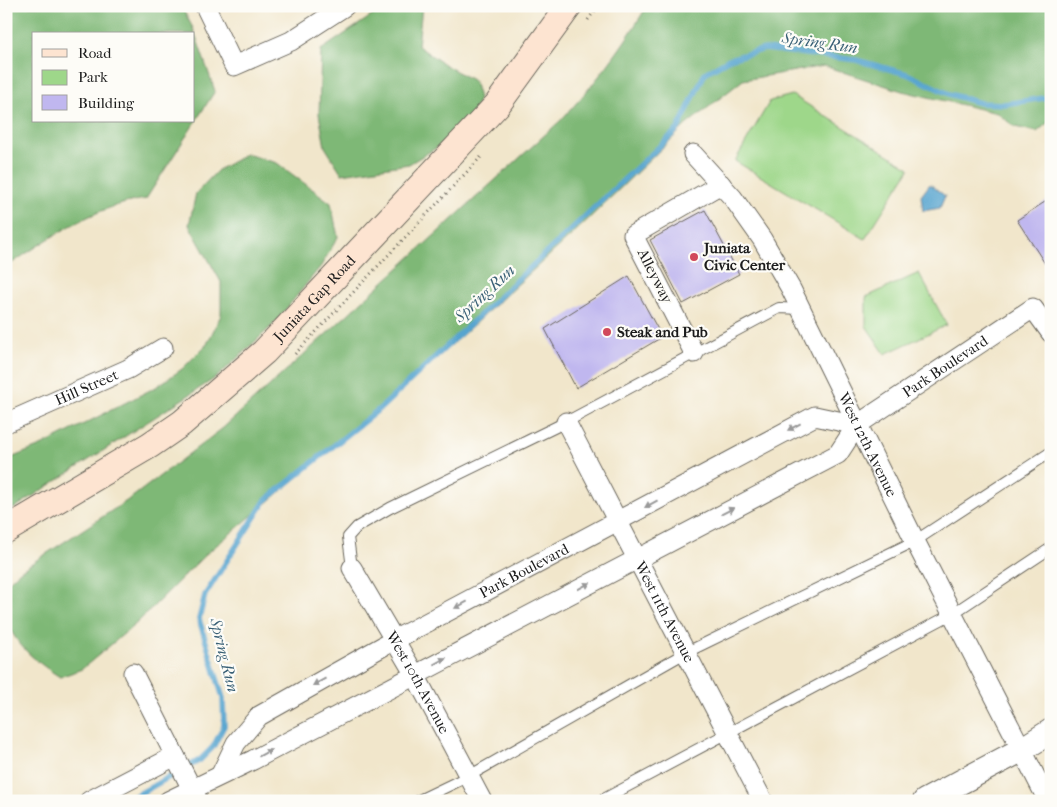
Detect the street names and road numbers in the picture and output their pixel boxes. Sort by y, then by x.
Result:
street label: Alleyway [633,245,677,307]
street label: Juniata Gap Road [269,251,360,346]
street label: Park Boulevard [899,331,992,401]
street label: Hill Street [52,365,122,409]
street label: West 12th Avenue [834,389,901,500]
street label: Park Boulevard [476,539,573,602]
street label: West 11th Avenue [631,557,699,666]
street label: West 10th Avenue [382,627,454,737]

